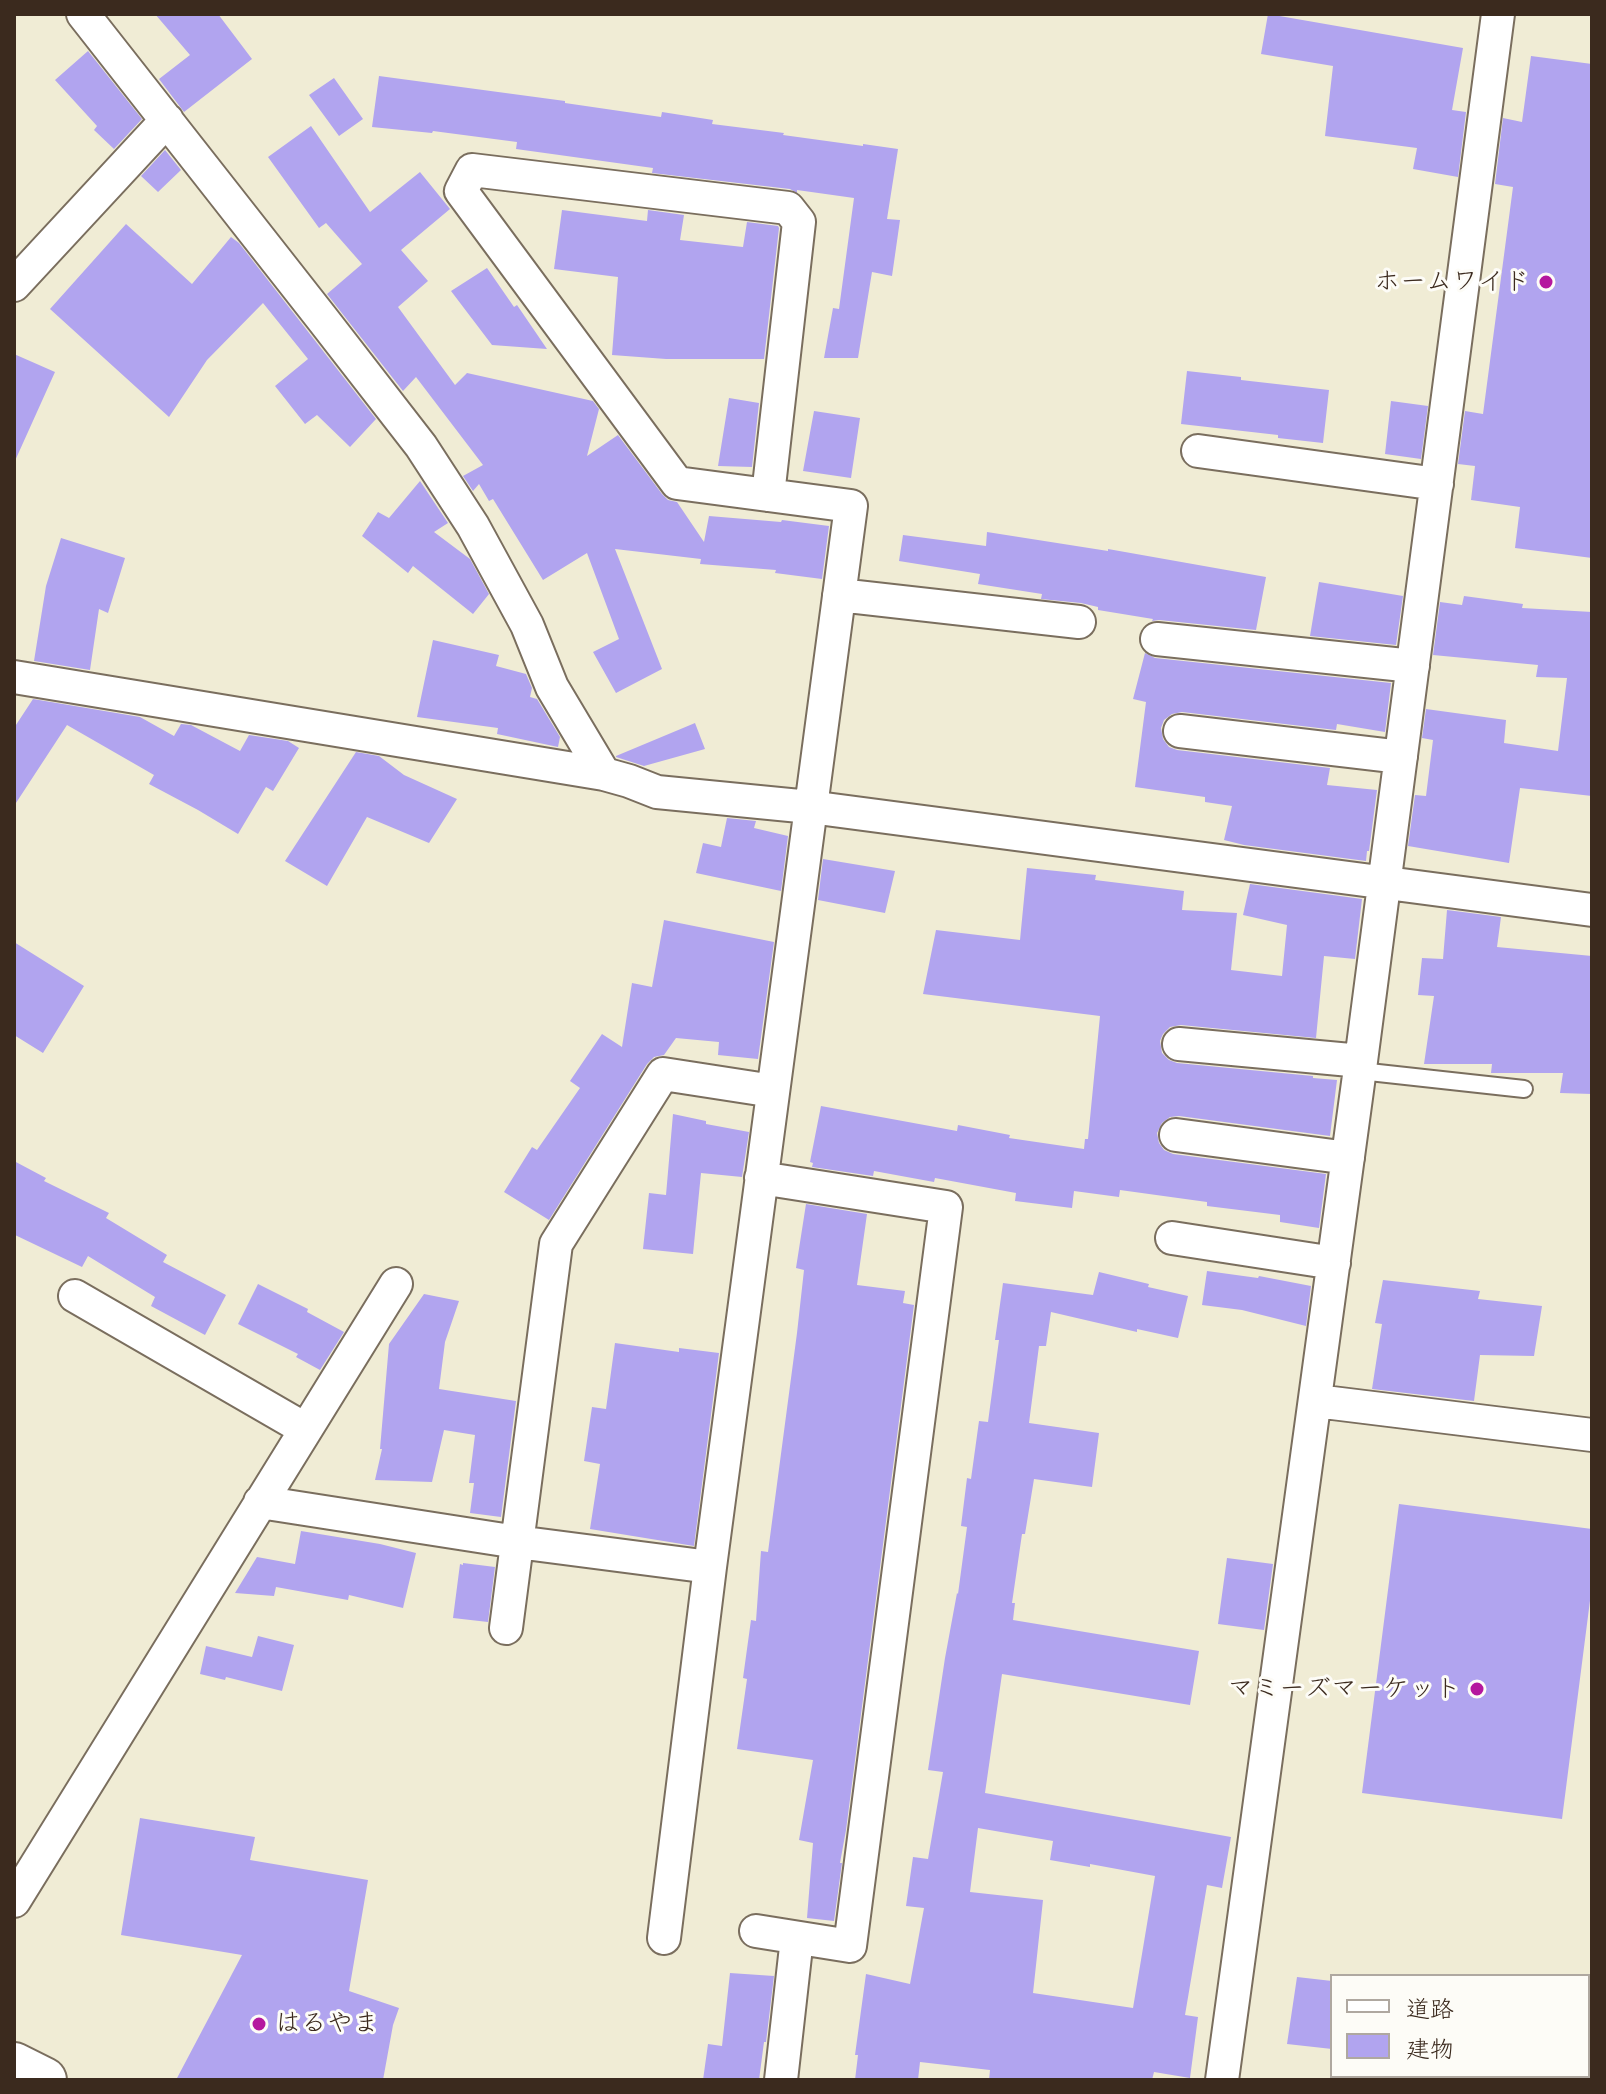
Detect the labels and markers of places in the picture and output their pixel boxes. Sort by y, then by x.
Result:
place label: ホームワイド [1374,266,1530,298]
marker: ホームワイド [1537,273,1555,291]
place label: マミーズマーケット [1228,1673,1461,1705]
marker: マミーズマーケット [1468,1680,1486,1698]
place label: はるやま [275,2008,379,2040]
marker: はるやま [250,2015,268,2033]

